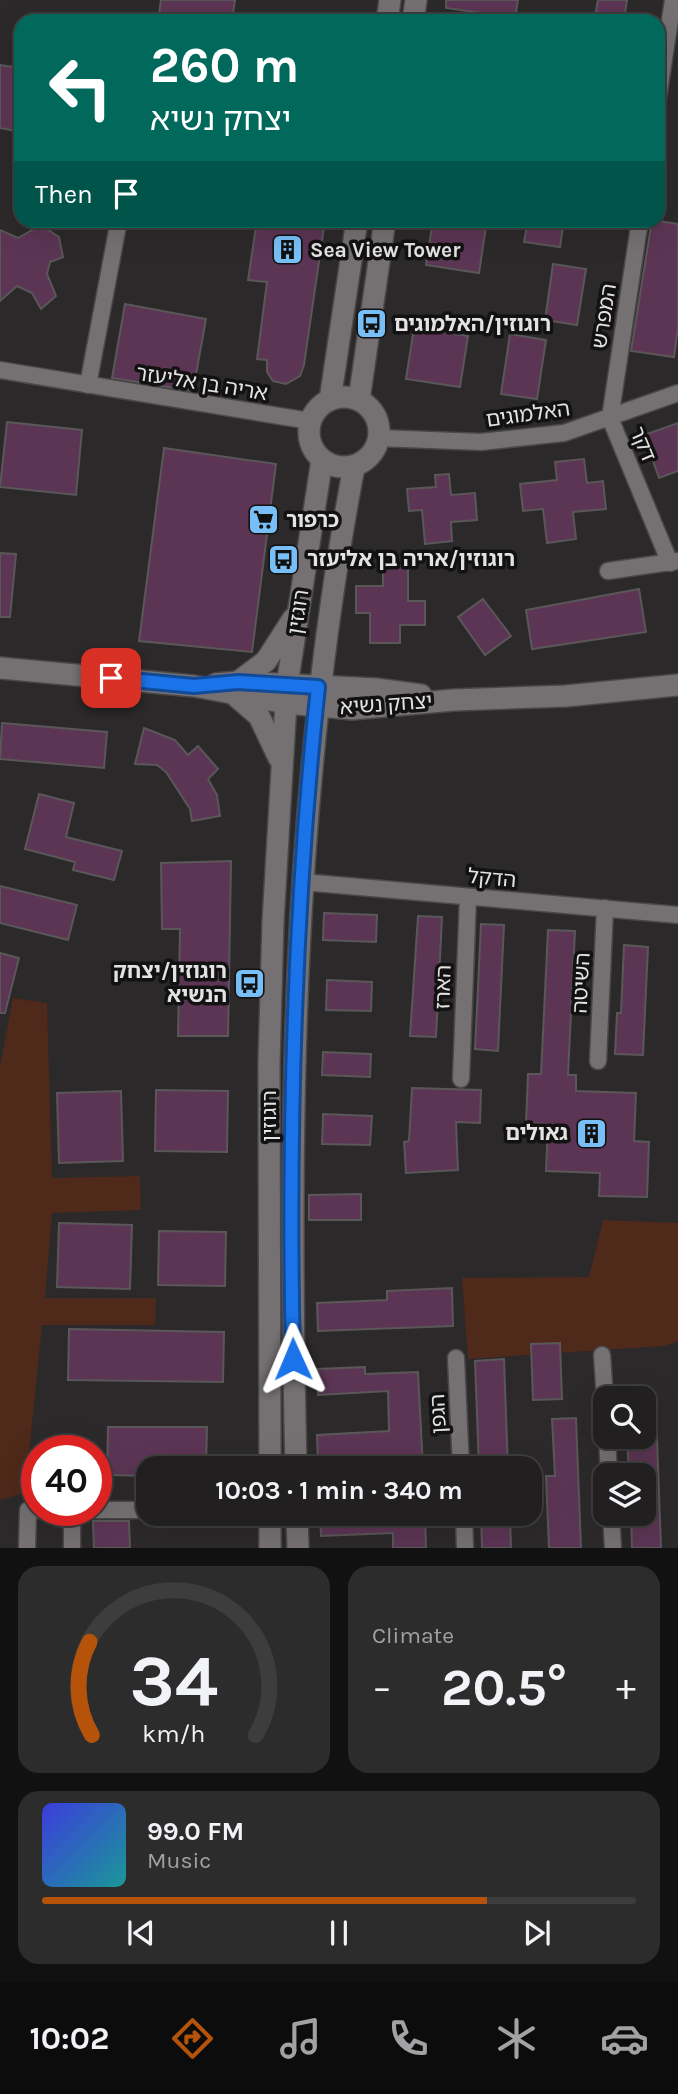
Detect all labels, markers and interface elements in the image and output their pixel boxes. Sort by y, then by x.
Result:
text: 260 m [150,37,299,94]
icon: left [35,42,126,133]
text: יצחק נשיא [150,101,291,138]
icon: arrive [107,175,145,213]
text: Then [35,179,93,210]
building icon: Sea View Tower [270,233,304,267]
place label: Sea View Tower [310,238,461,262]
street label: המפרש [587,282,621,350]
bus stop icon: רוגוזין/האלמוגים [354,307,388,341]
place label: רוגוזין/האלמוגים [394,312,551,336]
street label: אריה בן אליעזר [135,361,269,405]
street label: האלמוגים [484,396,572,432]
street label: דקר [625,423,661,465]
supermarket icon: כרפור [246,503,280,537]
place label: כרפור [286,508,339,532]
bus stop icon: רוגוזין/אריה בן אליעזר [267,542,301,576]
place label: רוגוזין/אריה בן אליעזר [307,547,515,571]
street label: רוגזין [283,588,313,636]
pin [81,648,141,708]
icon: arrive [92,659,130,697]
street label: יצחק נשיא [339,689,433,719]
street label: הדקל [467,864,517,892]
street label: השיטה [567,952,595,1014]
place label: רוגוזין/יצחק הנשיא [113,959,227,1007]
street label: הארז [430,964,456,1010]
bus stop icon: רוגוזין/יצחק הנשיא [233,966,267,1000]
street label: רוגוזין [257,1090,281,1142]
building icon: גאולים [574,1116,608,1150]
place label: גאולים [505,1121,568,1145]
position arrow [256,1322,330,1396]
map controls [593,1386,656,1526]
button: search [593,1386,656,1449]
street label: הגפן [425,1393,451,1435]
speed limit sign: 40 [21,1435,112,1526]
button: layers [593,1463,656,1526]
text: 10:03 · 1 min · 340 m [215,1475,463,1506]
text: Climate [372,1622,454,1649]
text: 34 [130,1639,218,1724]
text: 20.5° [441,1657,567,1718]
text: − [372,1665,392,1710]
text: + [616,1665,636,1710]
text: km/h [142,1719,206,1748]
text: 99.0 FM [147,1816,244,1847]
text: Music [147,1847,211,1874]
icon: previous [122,1914,160,1952]
icon: pause [320,1914,358,1952]
icon: next [518,1914,556,1952]
icon: directions [168,2014,217,2063]
icon: music [276,2014,325,2063]
icon: phone [384,2014,433,2063]
icon: climate [492,2014,541,2063]
icon: car [600,2014,649,2063]
text: 10:02 [29,2020,109,2057]

